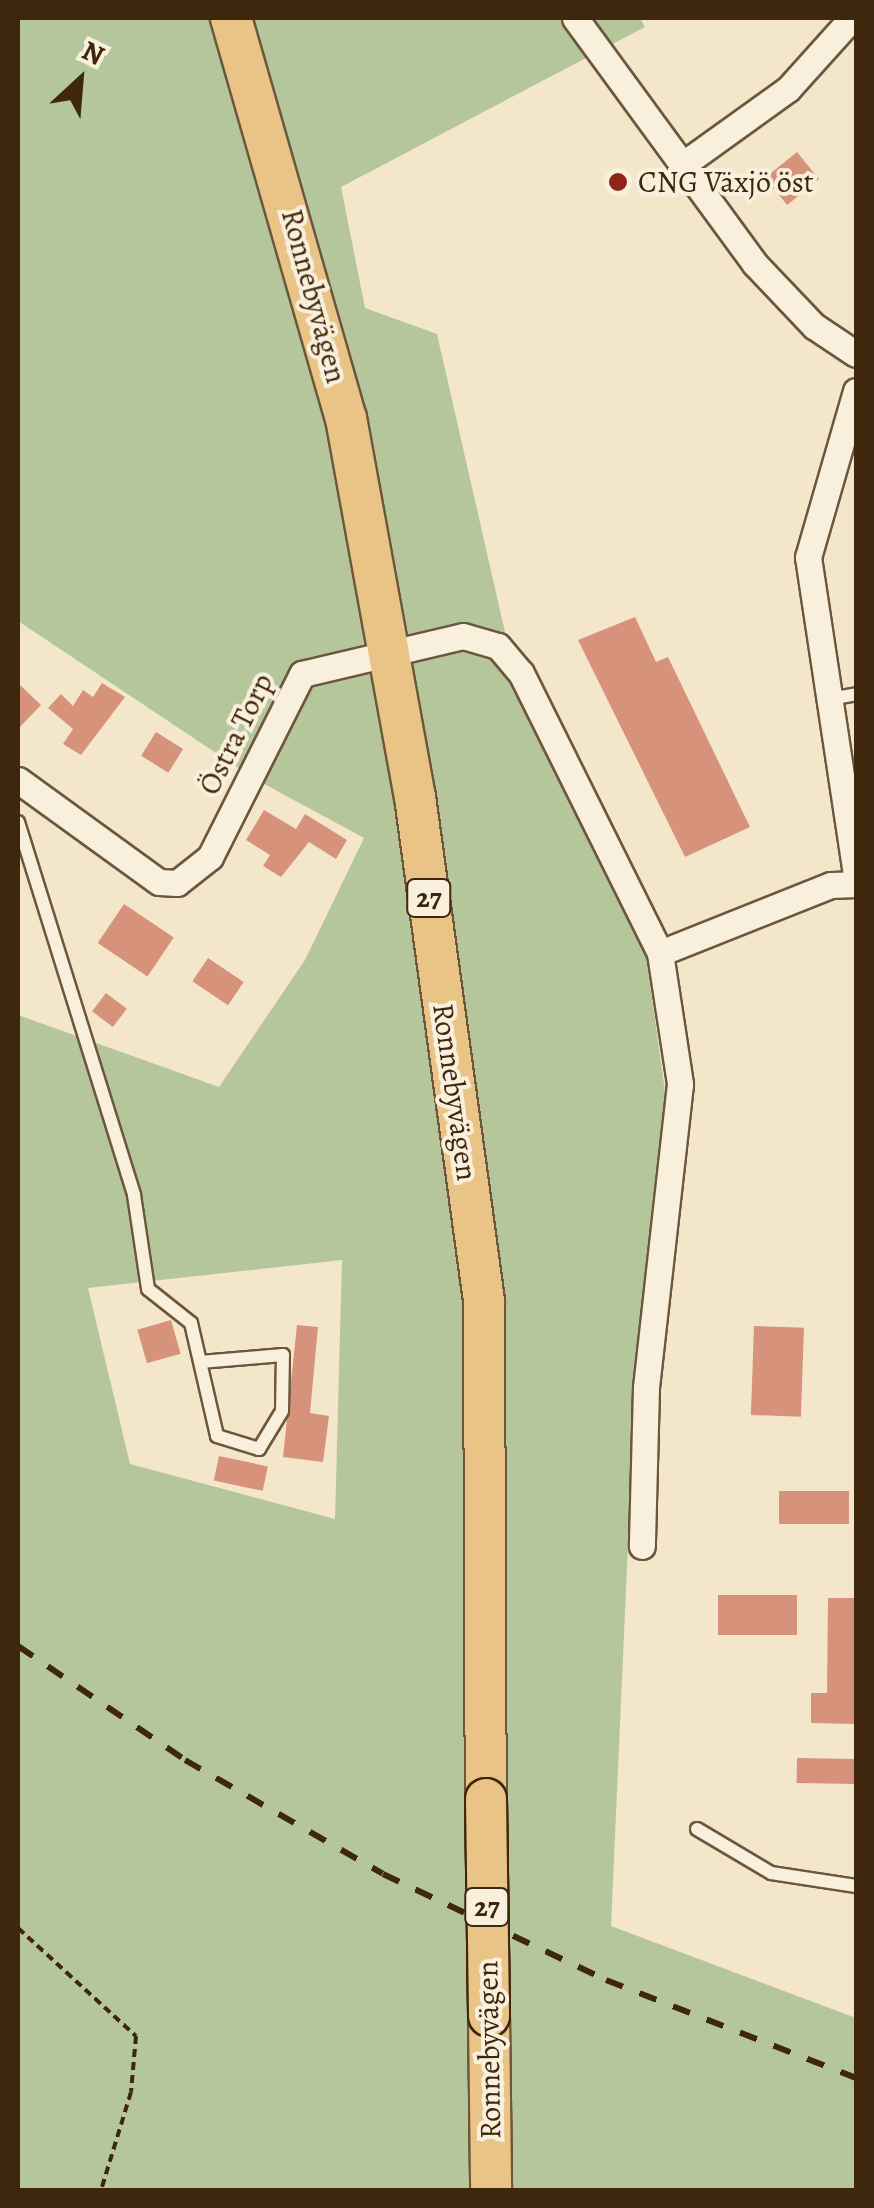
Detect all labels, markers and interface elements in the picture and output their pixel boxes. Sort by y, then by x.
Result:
north arrow [30,30,130,130]
text: N [76,31,111,75]
place label: CNG Växjö öst [638,164,814,200]
marker: CNG Växjö öst [607,171,629,193]
street label: Ronnebyvägen [274,205,354,387]
street label: Östra Torp [191,667,281,801]
road number: 27 [404,875,454,921]
street label: Ronnebyvägen [425,1001,485,1183]
road number: 27 [462,1884,512,1930]
street label: Ronnebyvägen [469,1960,509,2140]

